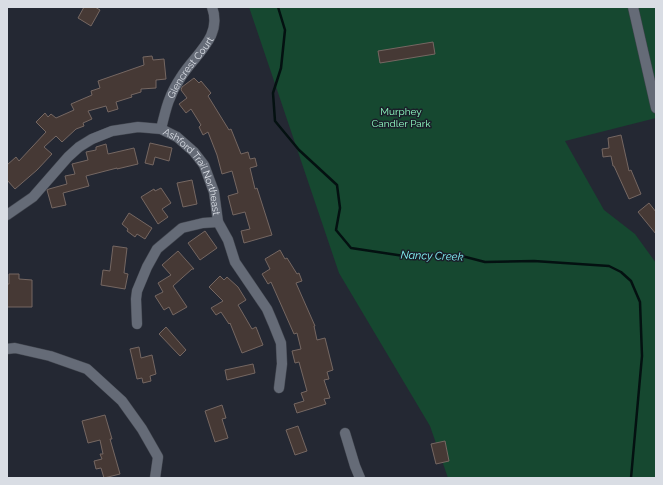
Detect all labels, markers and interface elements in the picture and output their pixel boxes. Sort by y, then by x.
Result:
street label: Glencrest Court [165,34,215,100]
park label: Murphey Candler Park [371,106,431,129]
street label: Ashford Trail Northeast [162,126,223,216]
water label: Nancy Creek [400,248,464,264]

